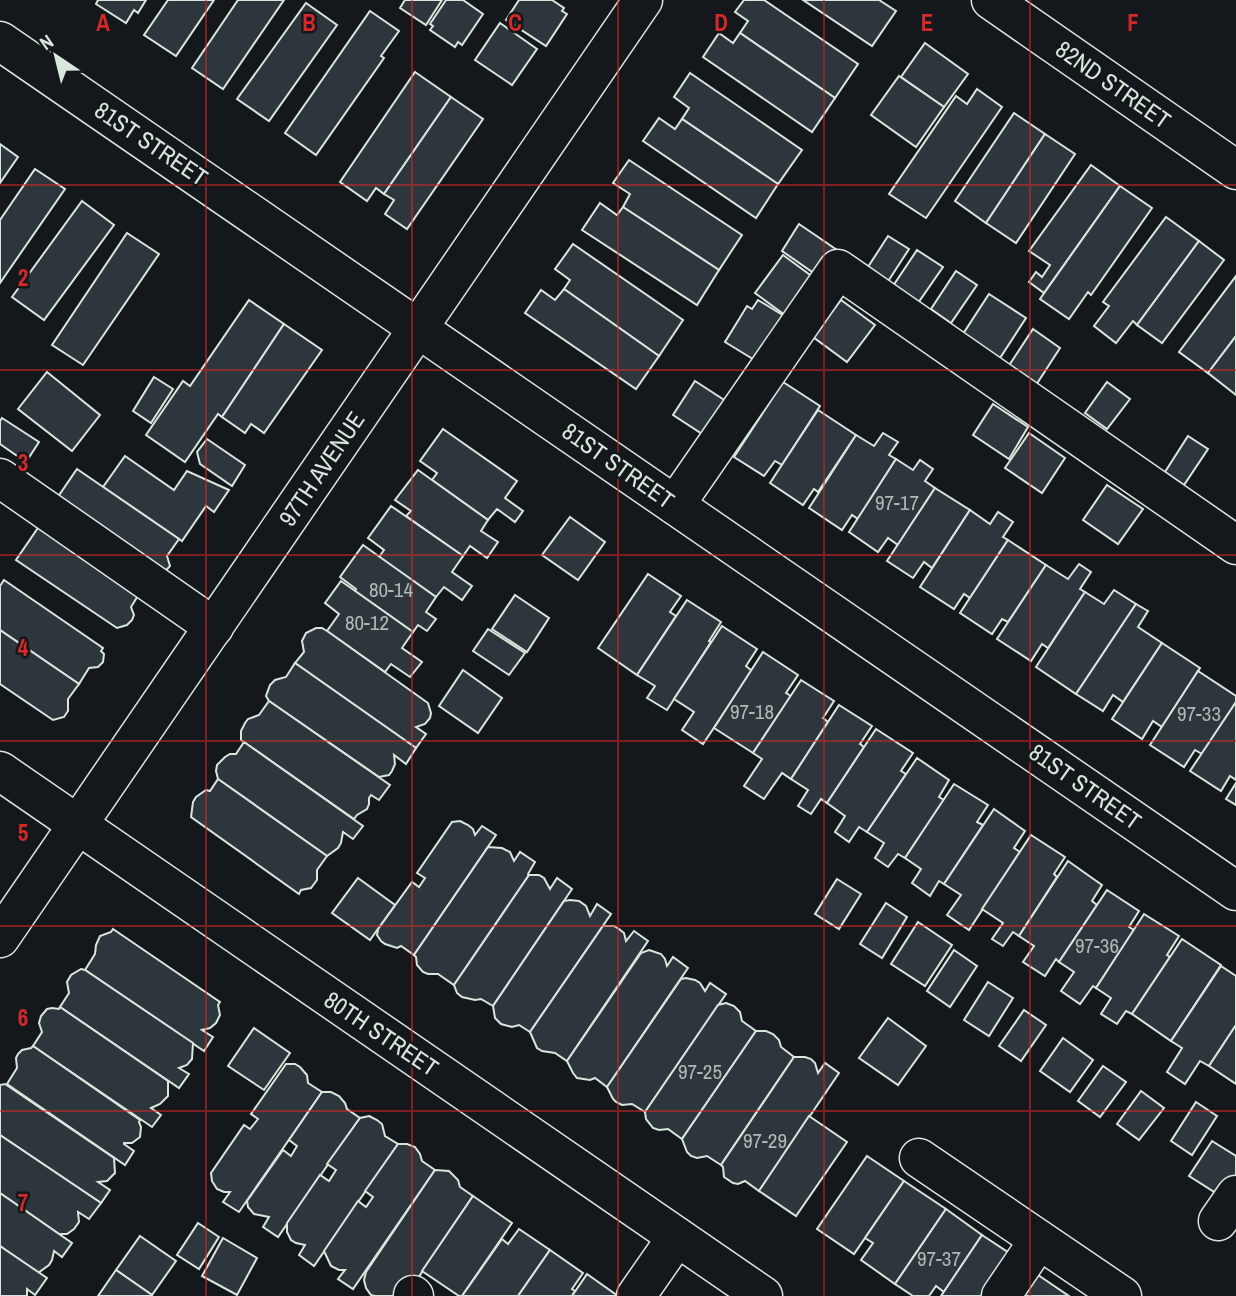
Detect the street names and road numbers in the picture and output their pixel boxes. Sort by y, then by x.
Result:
street label: 82ND STREET [1050,33,1177,136]
street label: 81ST STREET [89,94,214,193]
street label: 97TH AVENUE [271,405,371,532]
street label: 81ST STREET [556,415,681,516]
street label: 81ST STREET [1023,736,1148,837]
street label: 80TH STREET [318,983,445,1083]

